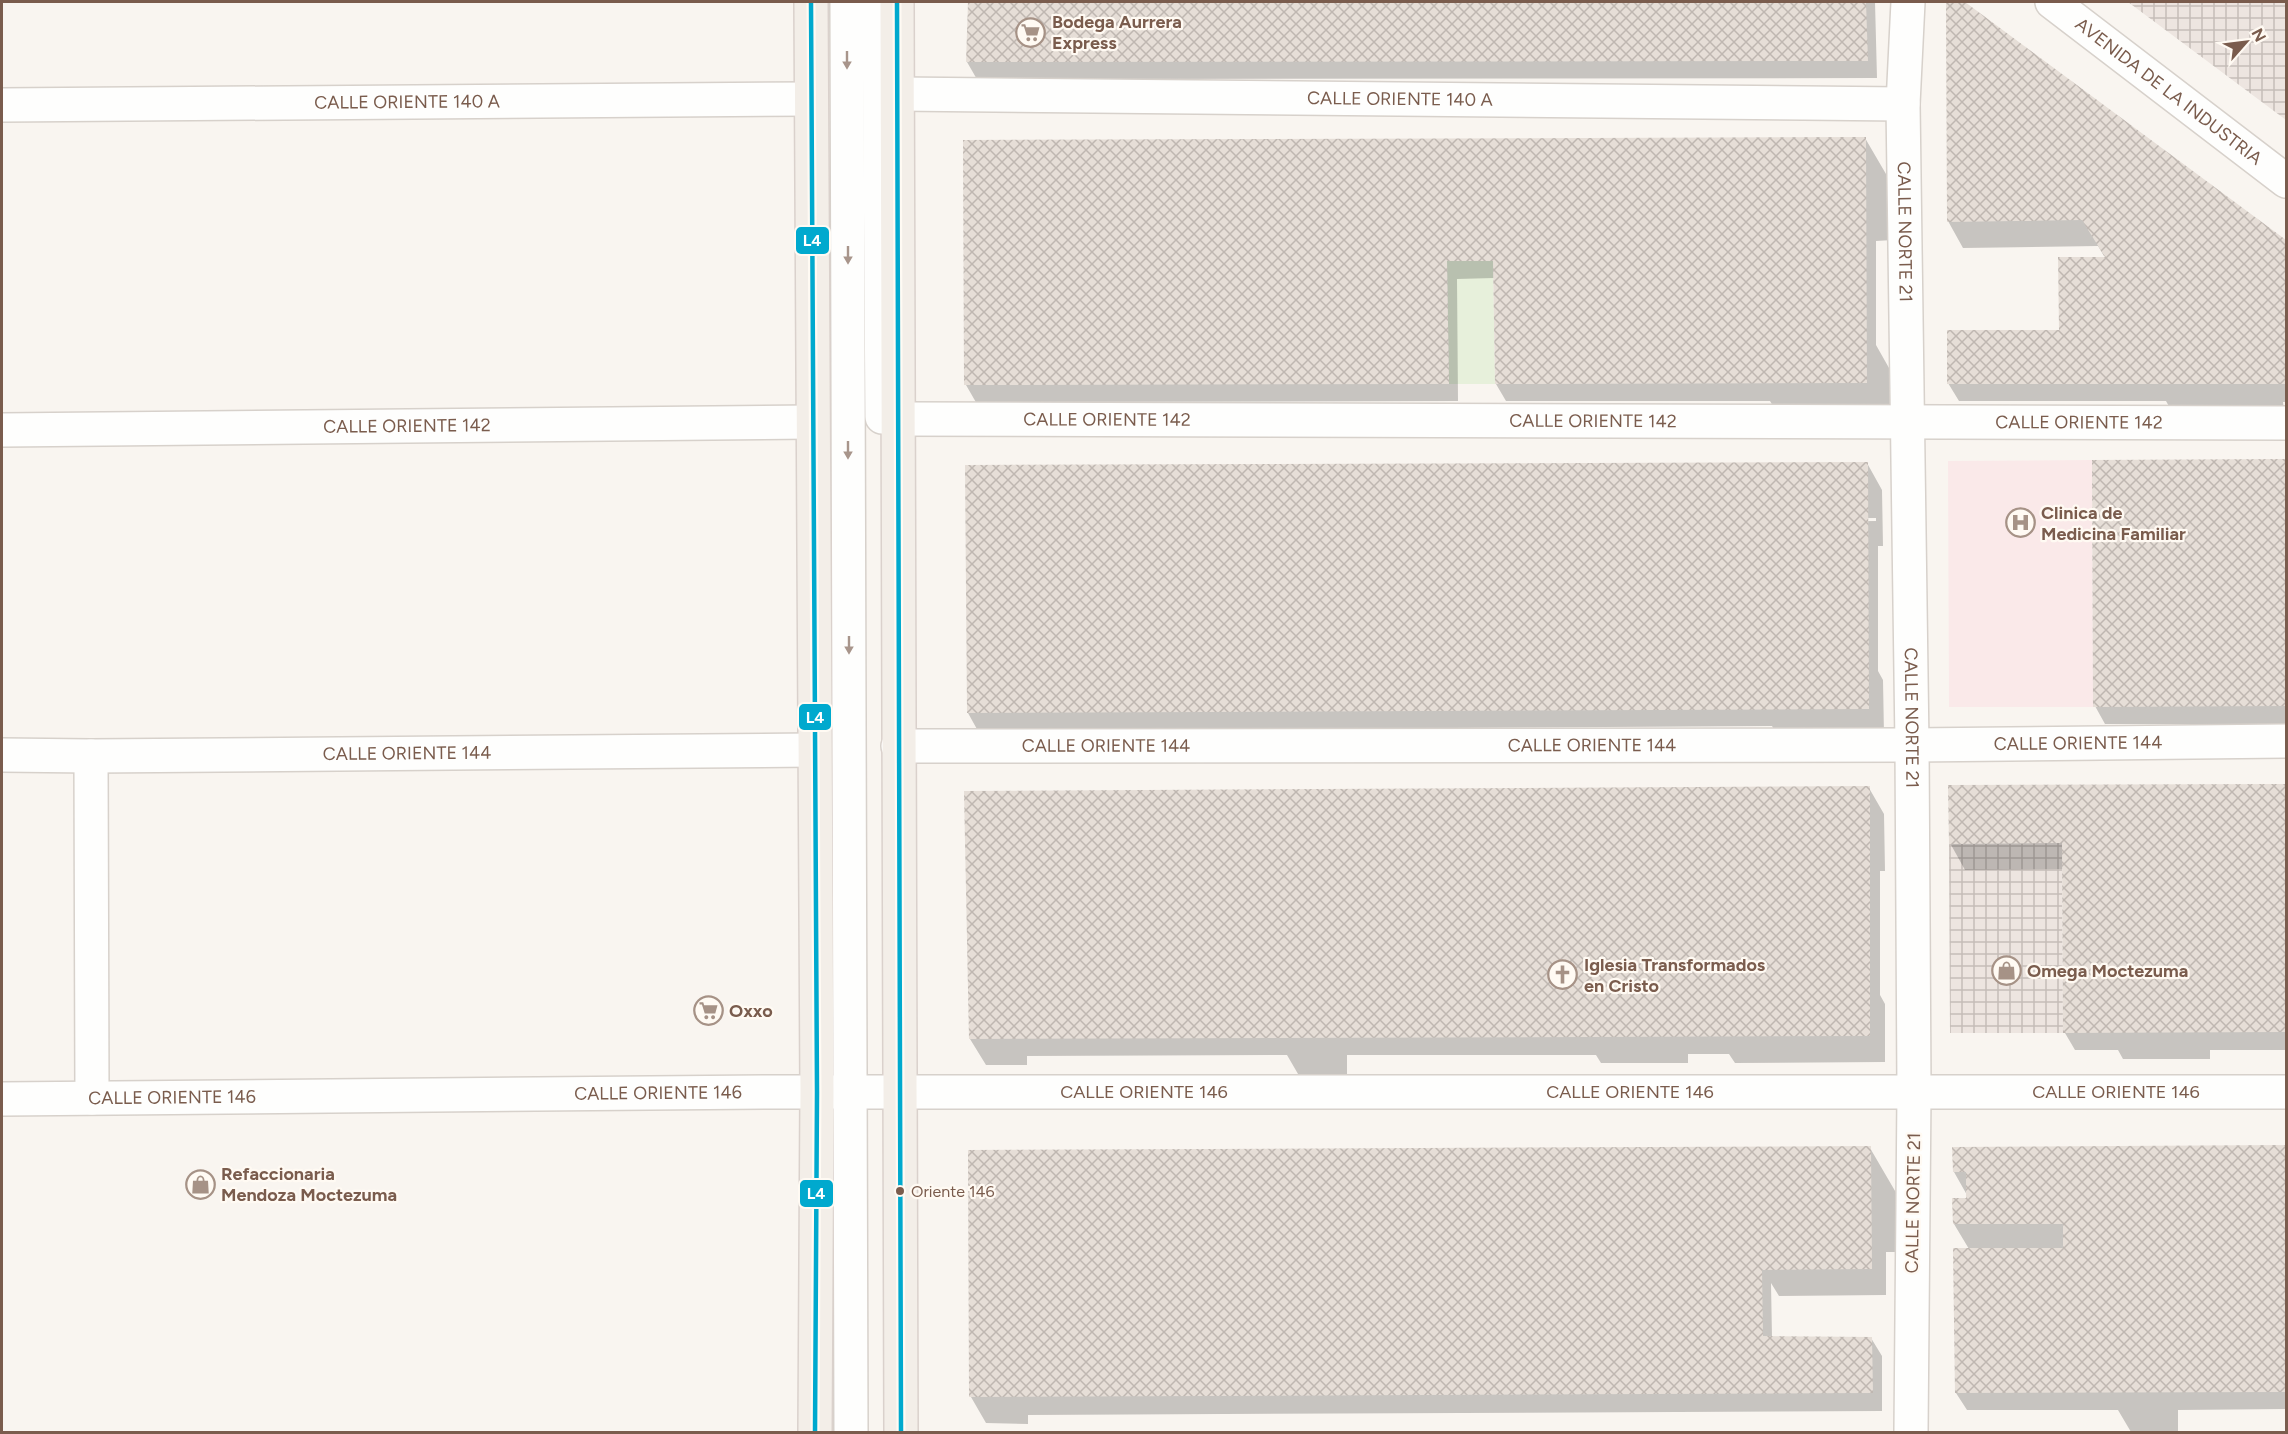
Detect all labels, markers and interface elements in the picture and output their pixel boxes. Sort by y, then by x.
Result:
place label: Bodega Aurrera Express [1052,11,1182,54]
north arrow [2216,12,2276,72]
street label: AVENIDA DE LA INDUSTRIA [2071,13,2267,169]
supermarket icon: Bodega Aurrera Express [1015,16,1047,48]
one-way arrow [842,50,852,69]
street label: CALLE ORIENTE 140 A [1307,87,1493,111]
street label: CALLE ORIENTE 140 A [314,90,500,114]
street label: CALLE NORTE 21 [1893,161,1917,302]
line badge: L4 [795,226,830,255]
text: L4 [803,231,821,250]
one-way arrow [843,245,853,264]
street label: CALLE ORIENTE 142 [1023,408,1191,431]
street label: CALLE ORIENTE 142 [1509,410,1677,432]
street label: CALLE ORIENTE 142 [1995,411,2163,434]
street label: CALLE ORIENTE 142 [323,414,491,438]
one-way arrow [843,440,853,459]
place label: Clinica de Medicina Familiar [2041,502,2186,545]
hospital icon: Clinica de Medicina Familiar [2004,507,2036,539]
one-way arrow [844,635,854,654]
street label: CALLE NORTE 21 [1900,647,1923,788]
line badge: L4 [798,703,832,731]
text: L4 [806,708,824,727]
street label: CALLE ORIENTE 144 [1994,731,2162,755]
street label: CALLE ORIENTE 144 [1508,734,1676,756]
street label: CALLE ORIENTE 144 [1022,735,1190,757]
street label: CALLE ORIENTE 144 [323,742,491,765]
place label: Iglesia Transformados en Cristo [1584,954,1766,997]
shop icon: Omega Moctezuma [1990,955,2022,987]
church icon: Iglesia Transformados en Cristo [1547,959,1579,991]
place label: Omega Moctezuma [2027,960,2188,982]
supermarket icon: Oxxo [692,995,724,1027]
place label: Oxxo [729,1000,773,1022]
street label: CALLE ORIENTE 146 [574,1081,742,1105]
street label: CALLE ORIENTE 146 [1060,1081,1228,1103]
street label: CALLE ORIENTE 146 [1546,1081,1714,1103]
street label: CALLE ORIENTE 146 [2032,1081,2200,1103]
street label: CALLE ORIENTE 146 [88,1086,256,1109]
street label: CALLE NORTE 21 [1901,1132,1925,1274]
place label: Refaccionaria Mendoza Moctezuma [221,1163,397,1206]
shop icon: Refaccionaria Mendoza Moctezuma [184,1168,216,1200]
line badge: L4 [799,1179,834,1208]
place label: Oriente 146 [911,1182,995,1201]
text: L4 [807,1184,825,1203]
marker: Oriente 146 [894,1185,906,1197]

